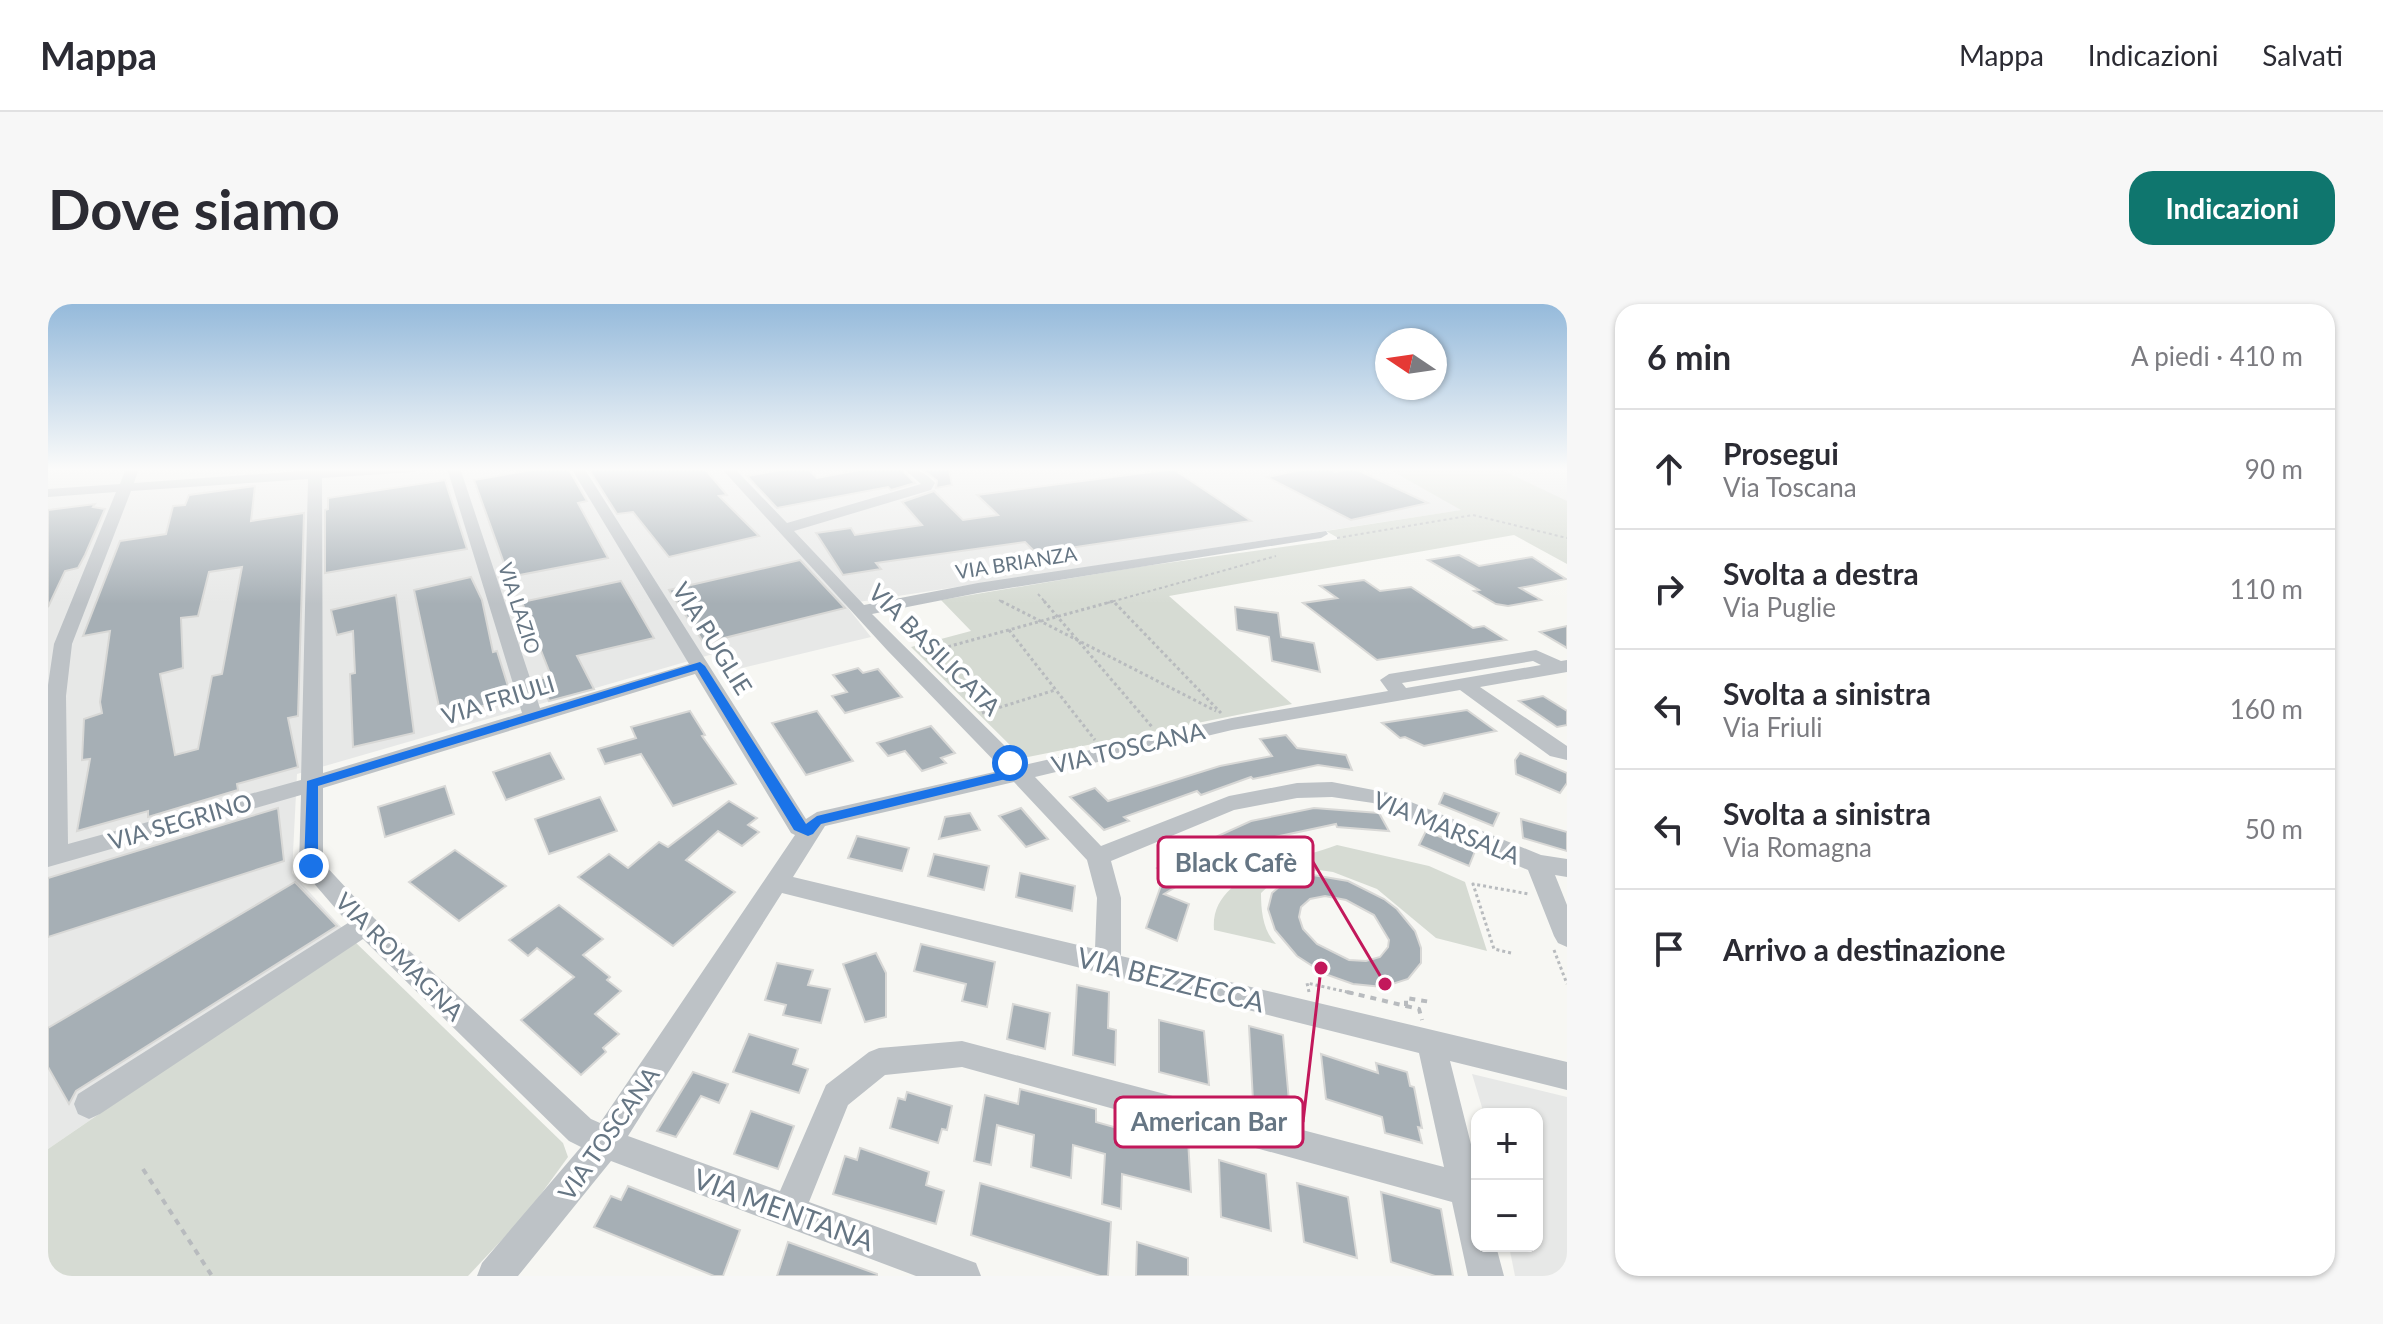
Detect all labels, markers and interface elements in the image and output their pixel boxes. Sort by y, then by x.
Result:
text: Mappa [40,32,157,78]
text: Mappa [1959,38,2044,72]
text: Indicazioni [2088,38,2218,72]
text: Salvati [2262,38,2343,72]
button: Indicazioni [2129,171,2335,245]
text: Dove siamo [48,175,340,242]
north arrow [1375,328,1447,400]
text: 6 min [1647,336,1731,377]
text: A piedi · 410 m [2131,340,2303,372]
text: Prosegui [1723,435,1839,471]
icon: ahead [1647,447,1691,491]
text: 90 m [2245,453,2303,485]
text: Via Toscana [1723,471,1857,503]
street label: VIA BRIANZA [954,540,1079,583]
text: Svolta a destra [1723,555,1919,591]
street label: VIA LAZIO [494,559,546,657]
icon: right [1647,567,1691,611]
text: 110 m [2230,573,2303,605]
street label: VIA PUGLIE [667,576,759,700]
street label: VIA BASILICATA [863,577,1007,721]
text: Via Puglie [1723,591,1836,623]
street label: VIA FRIULI [438,668,558,730]
text: Svolta a sinistra [1723,675,1931,711]
icon: left [1647,687,1691,731]
text: 160 m [2230,693,2303,725]
text: Via Friuli [1723,711,1823,743]
street label: VIA TOSCANA [1049,715,1208,779]
route start [992,745,1028,781]
street label: VIA MARSALA [1369,784,1525,870]
street label: VIA SEGRINO [105,787,255,855]
text: Svolta a sinistra [1723,795,1931,831]
icon: left [1647,807,1691,851]
text: 50 m [2245,813,2303,845]
text: Via Romagna [1723,831,1872,863]
callout: Black Cafè [1158,837,1313,887]
text: Black Cafè [1175,846,1297,878]
route end [293,848,329,884]
street label: VIA ROMAGNA [330,886,470,1026]
icon: arrive [1647,927,1691,971]
text: Arrivo a destinazione [1723,931,2005,967]
street label: VIA BEZZECCA [1074,939,1268,1019]
street label: VIA TOSCANA [551,1060,665,1205]
callout: American Bar [1115,1097,1303,1147]
text: American Bar [1130,1105,1288,1137]
map controls [1471,1108,1543,1252]
button: + [1471,1108,1543,1180]
street label: VIA MENTANA [689,1161,879,1257]
button: − [1471,1180,1543,1252]

